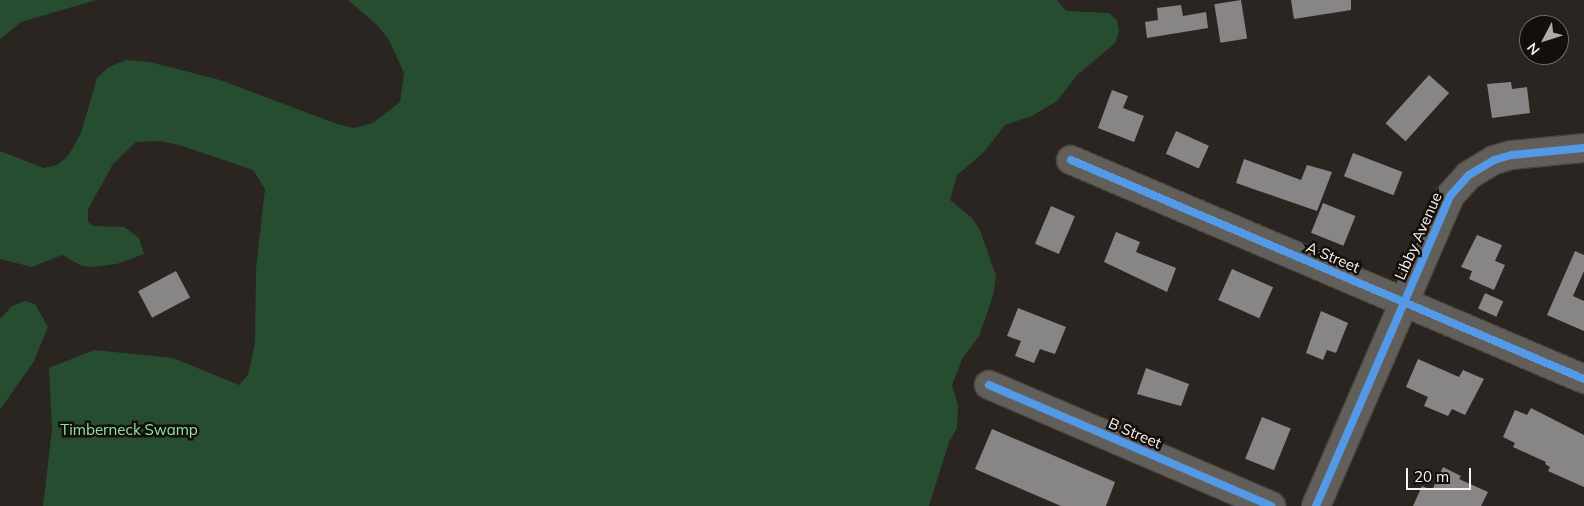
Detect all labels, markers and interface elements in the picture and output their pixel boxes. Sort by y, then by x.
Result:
north arrow [1519,15,1569,65]
text: N [1523,39,1544,59]
street label: Libby Avenue [1391,190,1445,282]
street label: A Street [1304,238,1362,276]
street label: B Street [1106,414,1164,452]
park label: Timberneck Swamp [60,421,198,439]
scale bar [1409,458,1474,490]
text: 20 m [1414,467,1449,486]

